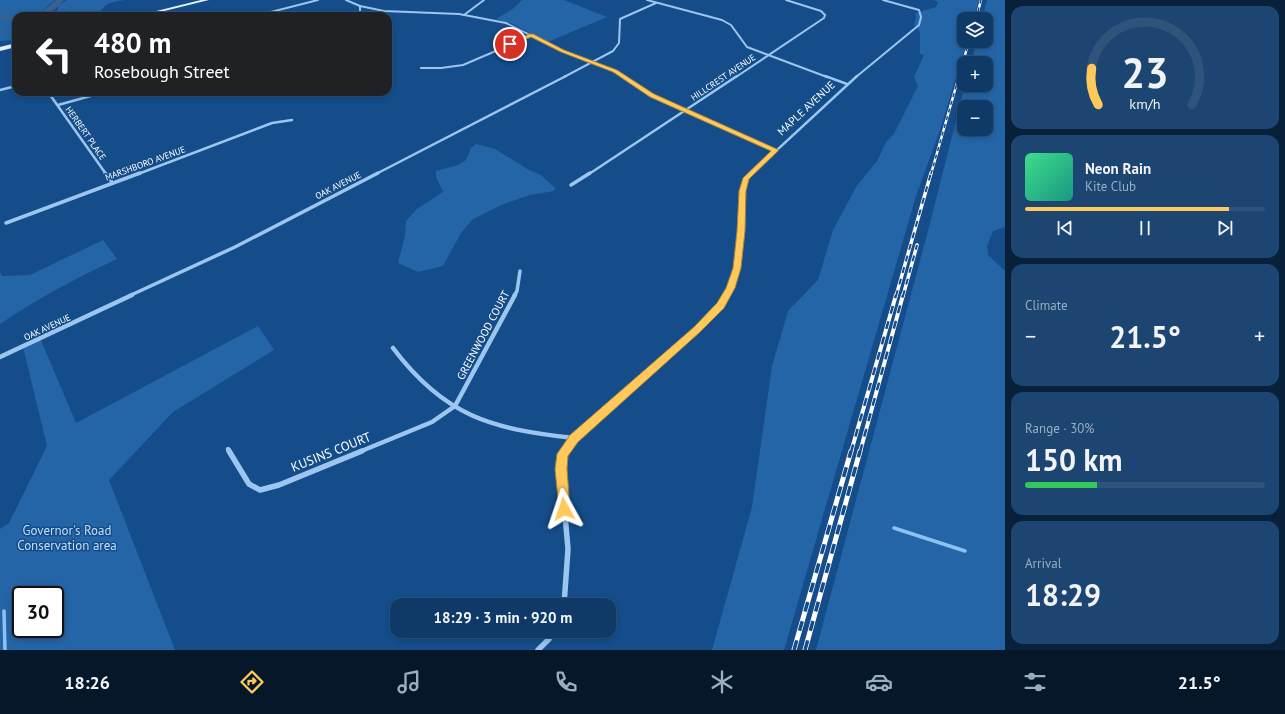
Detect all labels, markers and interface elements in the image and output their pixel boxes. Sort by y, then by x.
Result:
map controls [957,12,993,136]
button: layers [957,12,993,48]
text: 480 m [94,24,171,61]
pin [493,27,527,61]
icon: left [28,28,80,80]
icon: arrive [499,33,521,55]
text: 23 [1121,46,1169,99]
street label: HILLCREST AVENUE [689,51,758,103]
button: + [957,56,993,92]
text: Rosebough Street [94,60,230,83]
street label: MAPLE AVENUE [774,78,838,138]
text: km/h [1129,94,1161,113]
button: − [957,100,993,136]
street label: HERBERT PLACE [63,104,109,162]
street label: MARSHBORO AVENUE [103,143,187,183]
text: Neon Rain [1085,159,1151,178]
street label: OAK AVENUE [313,169,363,201]
text: Kite Club [1085,178,1136,195]
icon: previous [1054,217,1076,239]
icon: pause [1134,217,1156,239]
icon: next [1214,217,1236,239]
street label: GREENWOOD COURT [454,288,512,382]
text: Climate [1025,297,1068,314]
street label: OAK AVENUE [22,311,72,343]
text: 21.5° [1109,317,1181,356]
text: − [1025,322,1036,350]
text: + [1254,322,1265,350]
text: Range · 30% [1025,420,1094,437]
street label: KUSINS COURT [288,428,374,476]
text: 150 km [1025,440,1123,479]
position arrow [543,488,585,530]
park label: Governor's Road Conservation area [17,522,117,554]
text: Arrival [1025,555,1061,572]
text: 18:29 [1025,575,1101,614]
speed limit sign: 30 [12,586,64,638]
text: 18:29 · 3 min · 920 m [434,608,572,627]
icon: directions [238,668,266,696]
icon: music [395,668,423,696]
icon: phone [552,668,580,696]
icon: climate [708,668,736,696]
icon: car [865,668,893,696]
icon: filters [1021,668,1049,696]
text: 18:26 [64,671,110,694]
text: 21.5° [1178,671,1221,694]

